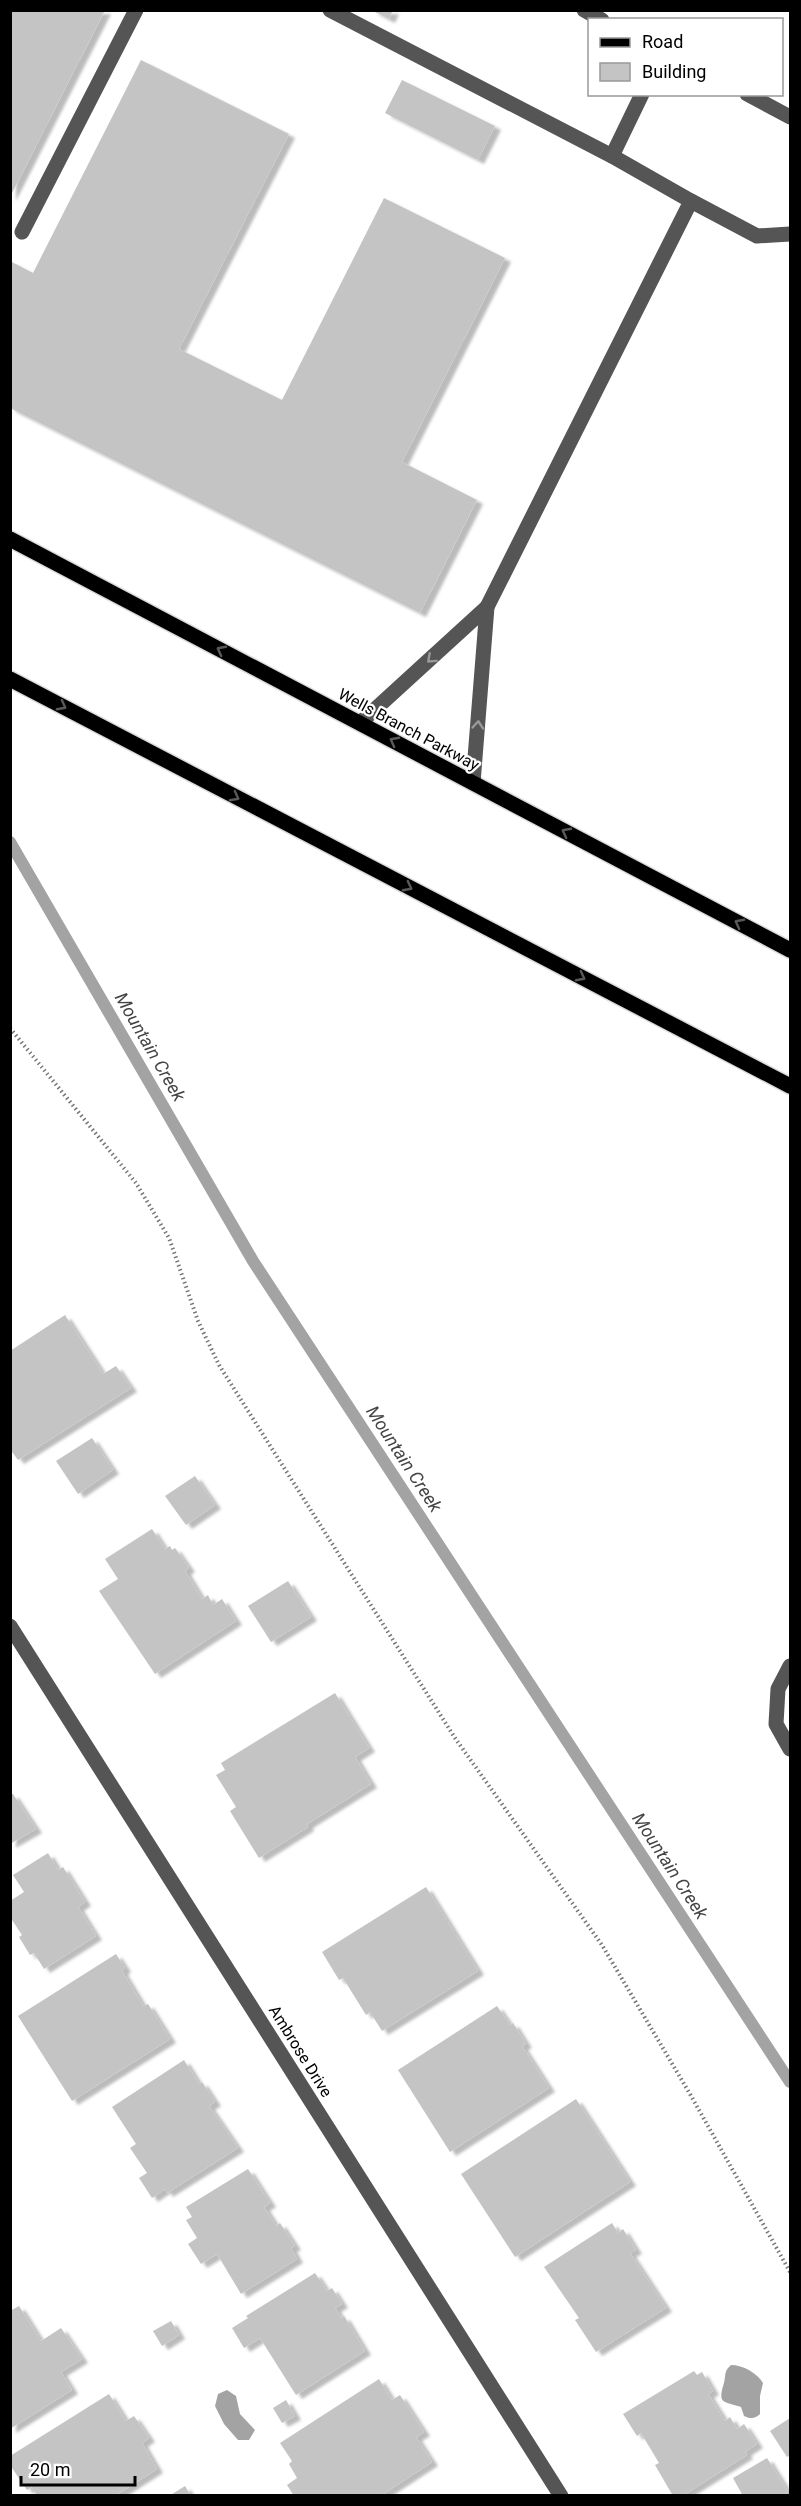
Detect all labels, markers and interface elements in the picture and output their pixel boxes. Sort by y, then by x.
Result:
legend [588,18,783,96]
text: Road [642,31,683,52]
text: Building [642,61,706,82]
one-way arrow [217,646,227,657]
one-way arrow [427,652,437,663]
street label: Wells Branch Parkway [335,684,483,775]
one-way arrow [56,699,67,711]
one-way arrow [471,720,484,729]
one-way arrow [389,737,400,748]
one-way arrow [229,789,240,801]
one-way arrow [562,828,572,839]
one-way arrow [402,879,413,891]
one-way arrow [734,919,745,930]
one-way arrow [575,969,586,981]
water label: Mountain Creek [111,988,191,1106]
water label: Mountain Creek [362,1402,447,1517]
water label: Mountain Creek [628,1809,713,1924]
street label: Ambrose Drive [265,2002,336,2101]
scale bar [21,2449,135,2487]
text: 20 m [30,2459,70,2480]

